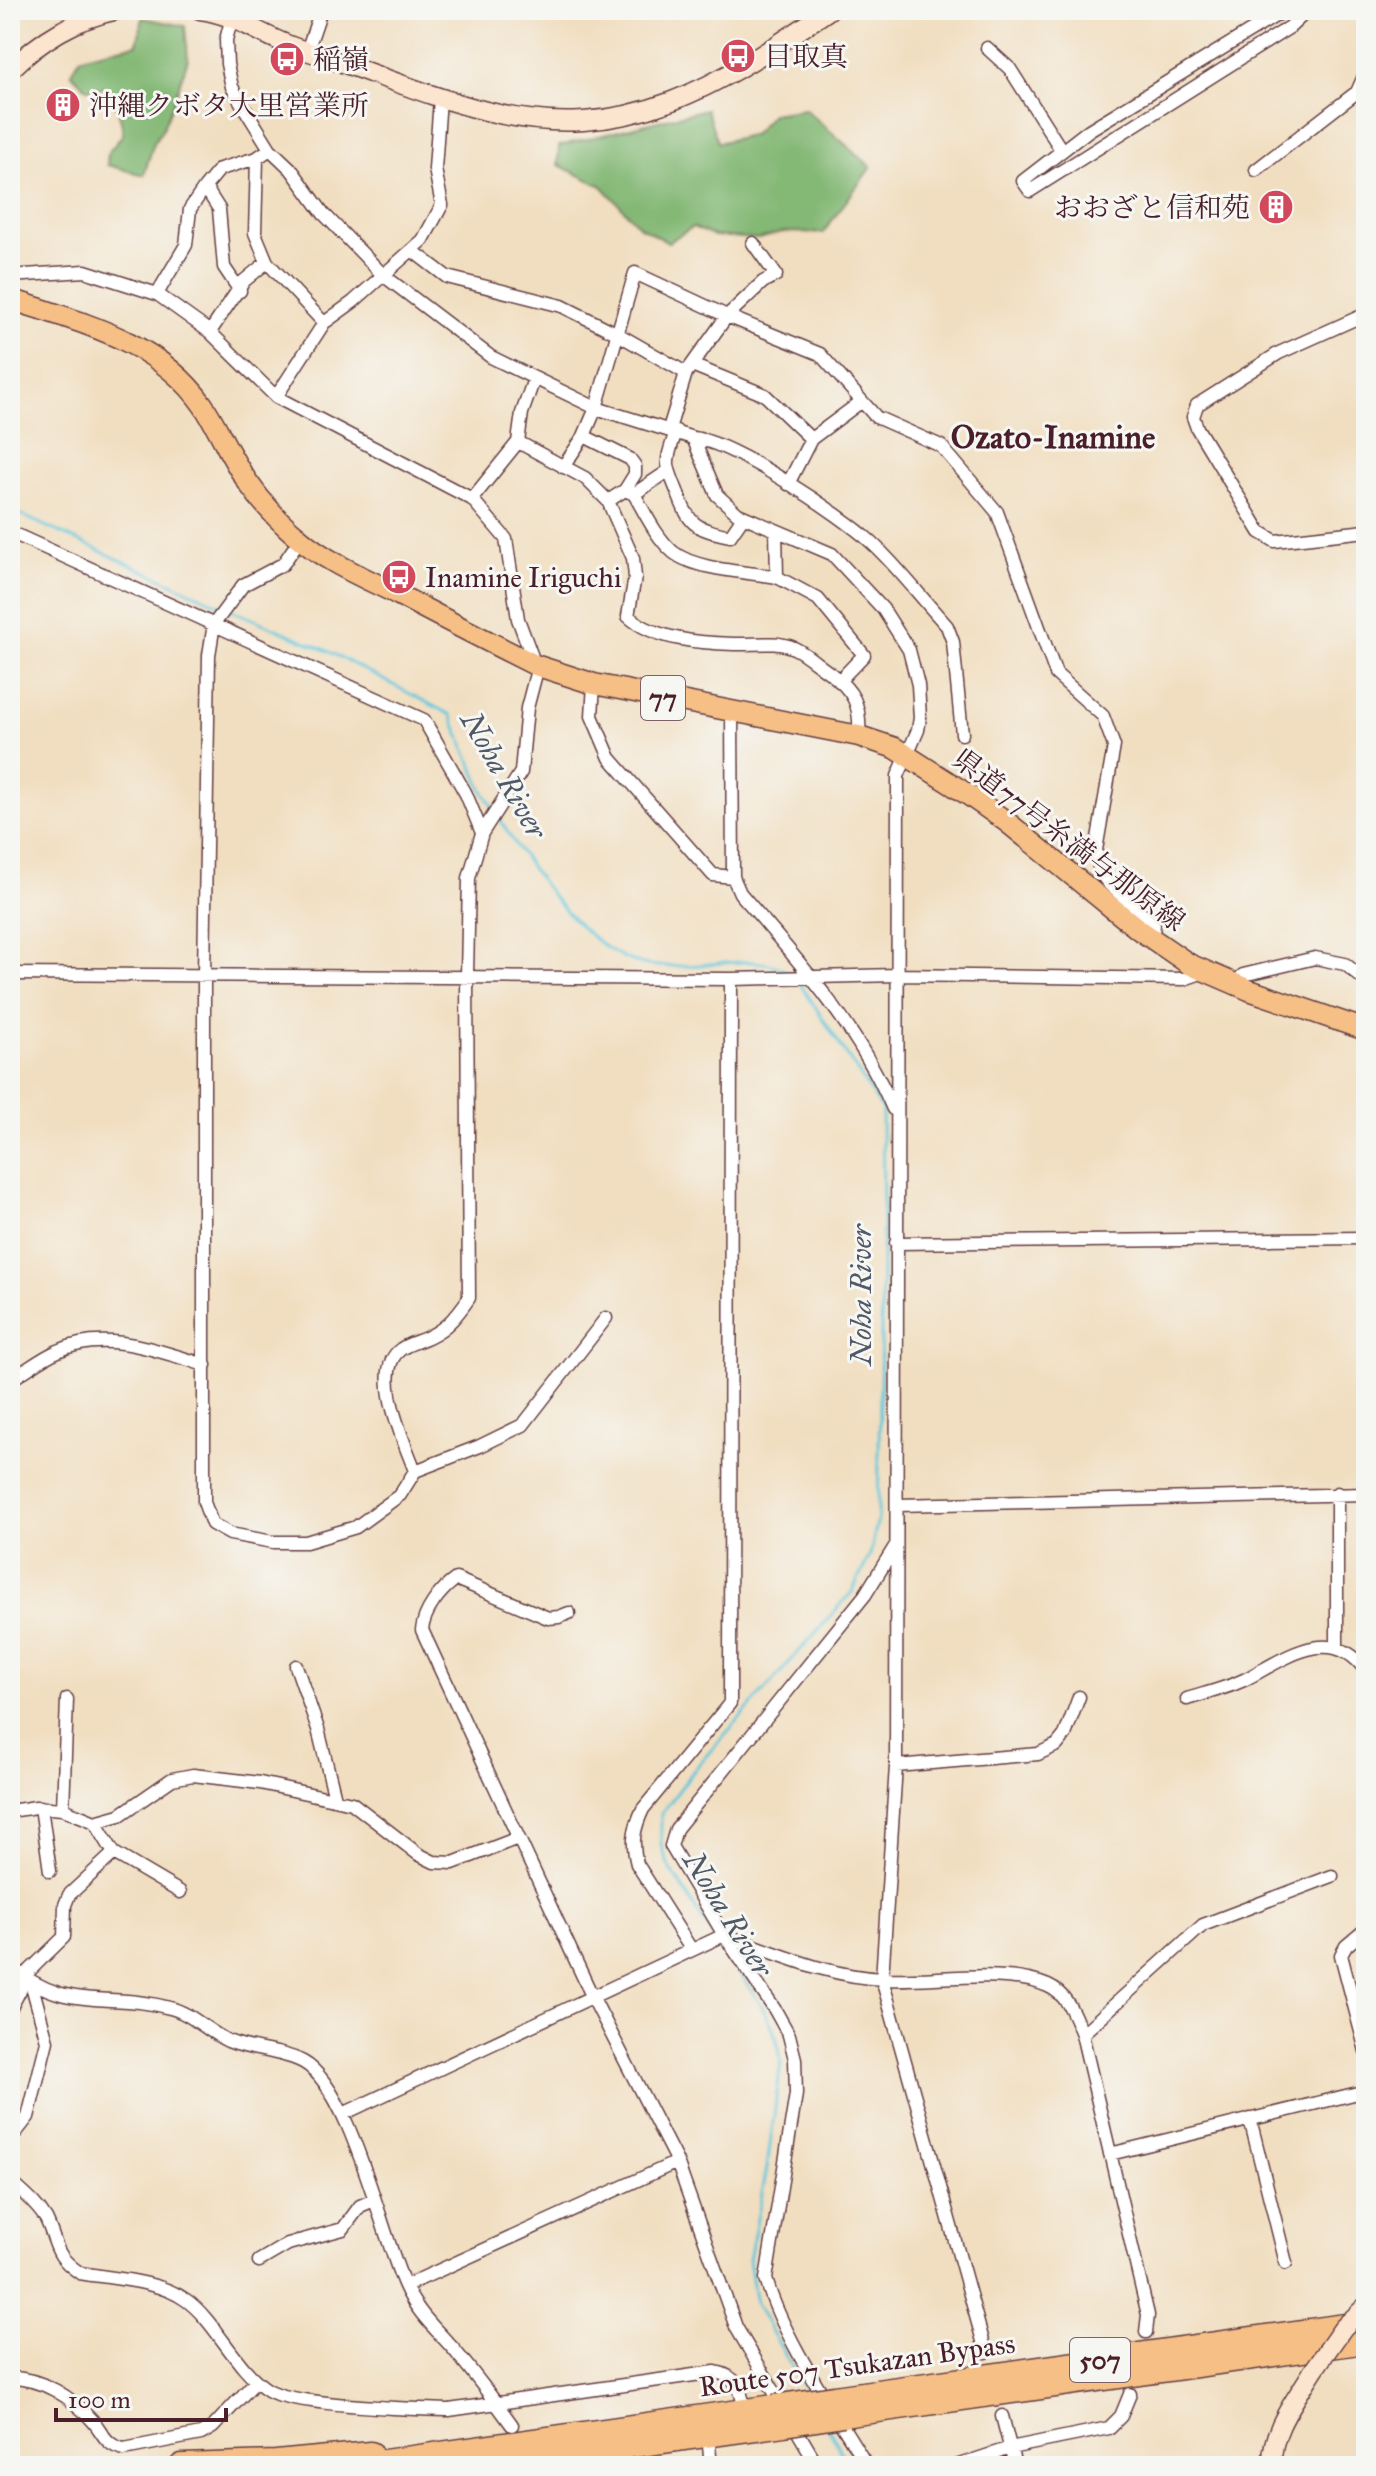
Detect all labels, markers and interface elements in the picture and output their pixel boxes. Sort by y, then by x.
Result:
bus stop icon: 目取真 [719,37,757,75]
place label: 目取真 [764,39,848,74]
bus stop icon: 稲嶺 [268,40,306,78]
place label: 稲嶺 [313,42,369,77]
building icon: 沖縄クボタ大里営業所 [44,86,82,124]
place label: 沖縄クボタ大里営業所 [89,88,369,123]
building icon: おおざと信和苑 [1257,188,1295,226]
place label: おおざと信和苑 [1054,190,1250,225]
district label: Ozato-Inamine [951,418,1155,457]
bus stop icon: Inamine Iriguchi [380,558,418,596]
place label: Inamine Iriguchi [425,560,622,595]
road number: 77 [641,676,685,720]
water label: Noha River [452,703,556,846]
street label: 県道77号糸満与那原線 [946,741,1192,939]
water label: Noha River [843,1223,879,1368]
water label: Noha River [674,1843,781,1985]
street label: Route 507 Tsukazan Bypass [697,2325,1017,2405]
road number: 507 [1070,2338,1130,2382]
scale bar [56,2372,226,2422]
text: 100 m [68,2385,131,2415]

